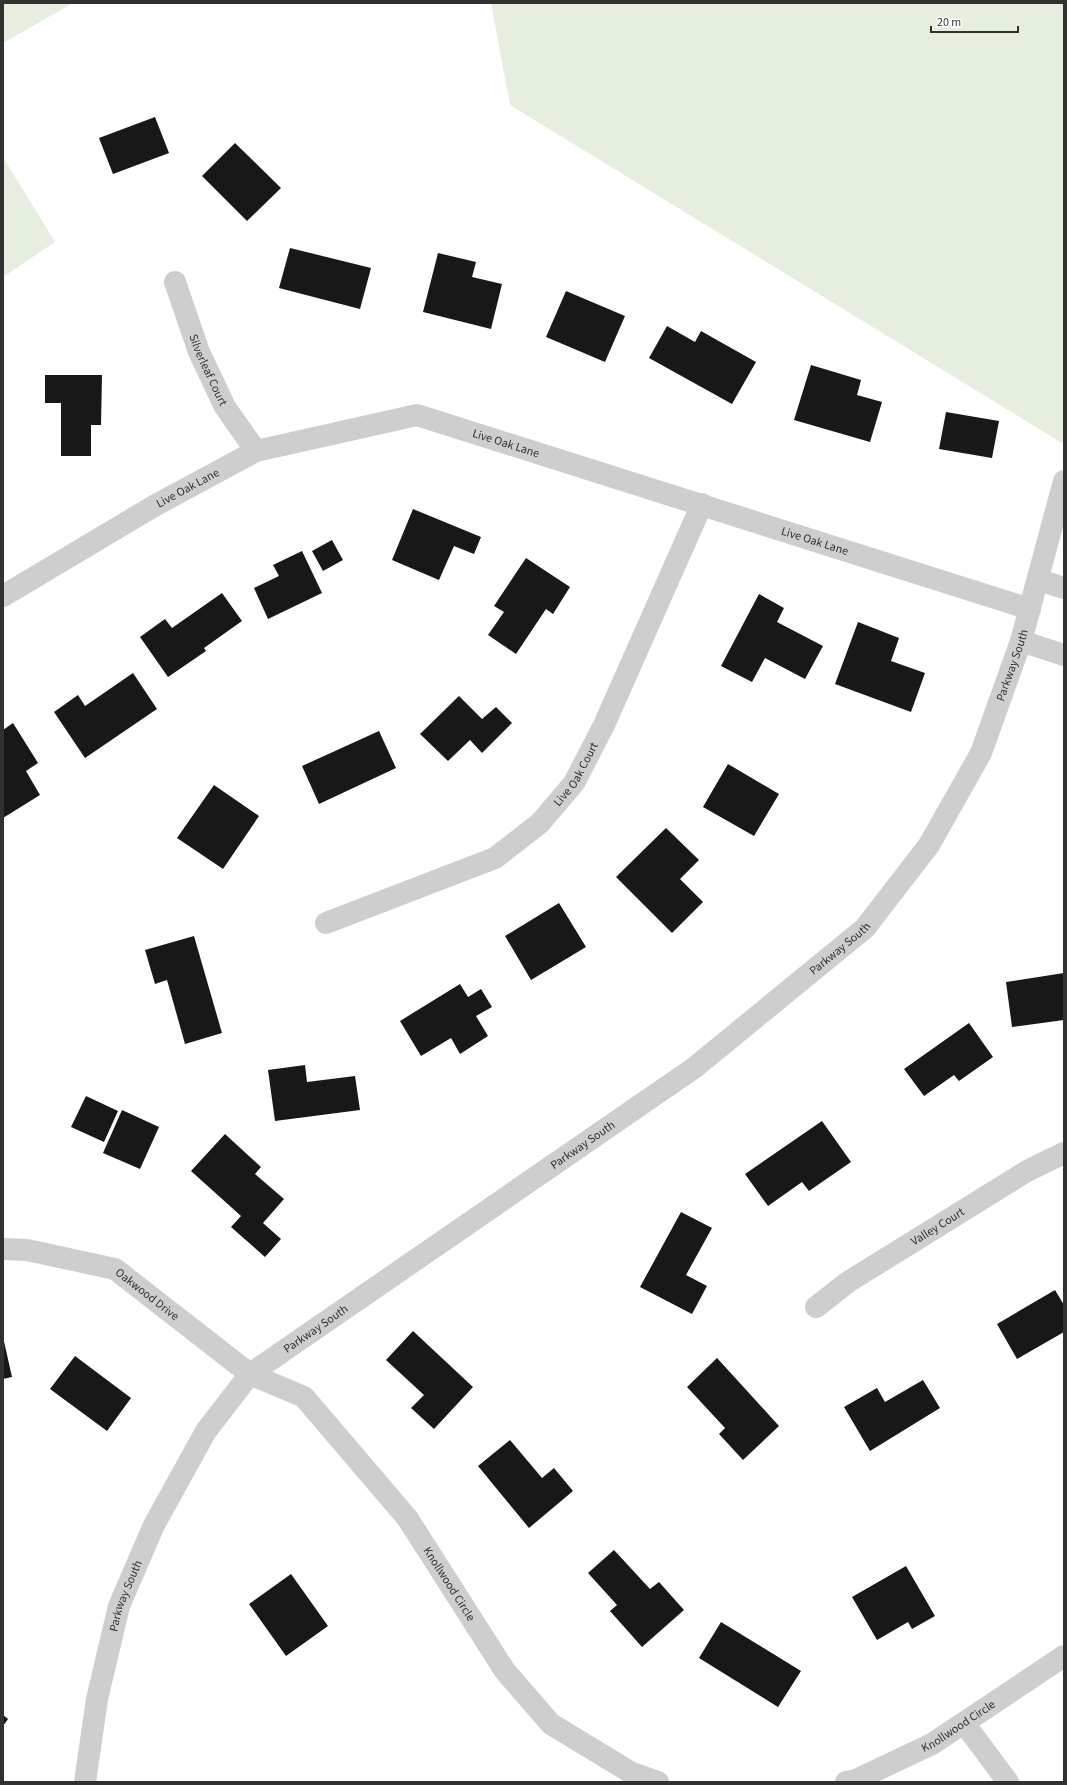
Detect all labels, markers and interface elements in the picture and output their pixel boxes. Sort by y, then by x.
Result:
scale bar [931,8,1018,34]
text: 20 m [937,14,961,31]
street label: Silverleaf Court [185,332,232,409]
street label: Live Oak Lane [470,425,542,462]
street label: Live Oak Lane [153,464,222,512]
street label: Live Oak Lane [779,522,851,560]
street label: Parkway South [992,627,1032,703]
street label: Live Oak Court [549,739,602,810]
street label: Parkway South [806,919,875,979]
street label: Parkway South [547,1116,618,1173]
street label: Valley Court [907,1203,968,1250]
street label: Oakwood Drive [112,1264,183,1324]
street label: Parkway South [280,1300,352,1357]
street label: Knollwood Circle [419,1543,479,1624]
street label: Parkway South [105,1558,146,1633]
street label: Knollwood Circle [919,1696,999,1756]

